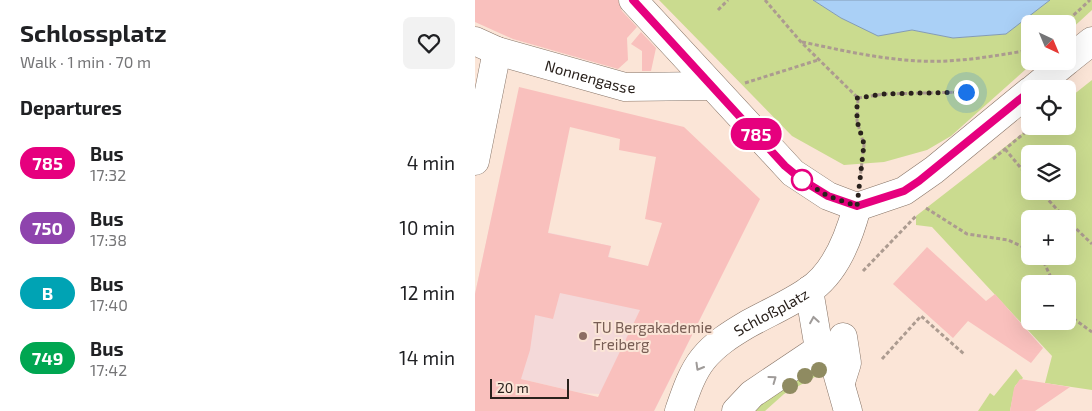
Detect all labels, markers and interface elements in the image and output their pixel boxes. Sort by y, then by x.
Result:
north arrow [1021,15,1076,70]
map controls [1021,15,1076,330]
button: heart [403,17,455,69]
text: Schlossplatz [20,18,167,47]
text: Walk · 1 min · 70 m [20,52,151,71]
street label: Nonnengasse [543,56,636,96]
your location [954,80,979,105]
button: locate [1021,80,1076,135]
text: Departures [20,96,122,119]
line badge: 785 [727,118,785,150]
text: 785 [741,123,771,145]
text: Bus [90,142,124,165]
button: layers [1021,145,1076,200]
text: 4 min [407,151,455,174]
text: 785 [32,152,63,174]
text: 17:32 [90,165,126,184]
unlabelled marker [791,169,813,191]
text: Bus [90,207,124,230]
button: + [1021,210,1076,265]
text: 10 min [399,216,455,239]
text: 750 [32,217,63,239]
text: 17:38 [90,230,127,249]
text: Bus [90,272,124,295]
button: − [1021,275,1076,330]
text: 12 min [400,281,455,304]
text: B [42,282,53,304]
street label: Schloßplatz [730,284,812,340]
text: 17:40 [90,295,128,314]
one-way arrow [810,315,820,324]
place label: TU Bergakademie Freiberg [593,318,712,353]
marker: TU Bergakademie Freiberg [577,330,589,342]
text: Bus [90,337,124,360]
text: 14 min [399,346,455,369]
text: 749 [32,347,63,369]
text: 17:42 [90,360,127,379]
one-way arrow [695,361,705,370]
scale bar [490,376,569,399]
one-way arrow [767,376,776,385]
text: 20 m [497,379,529,396]

